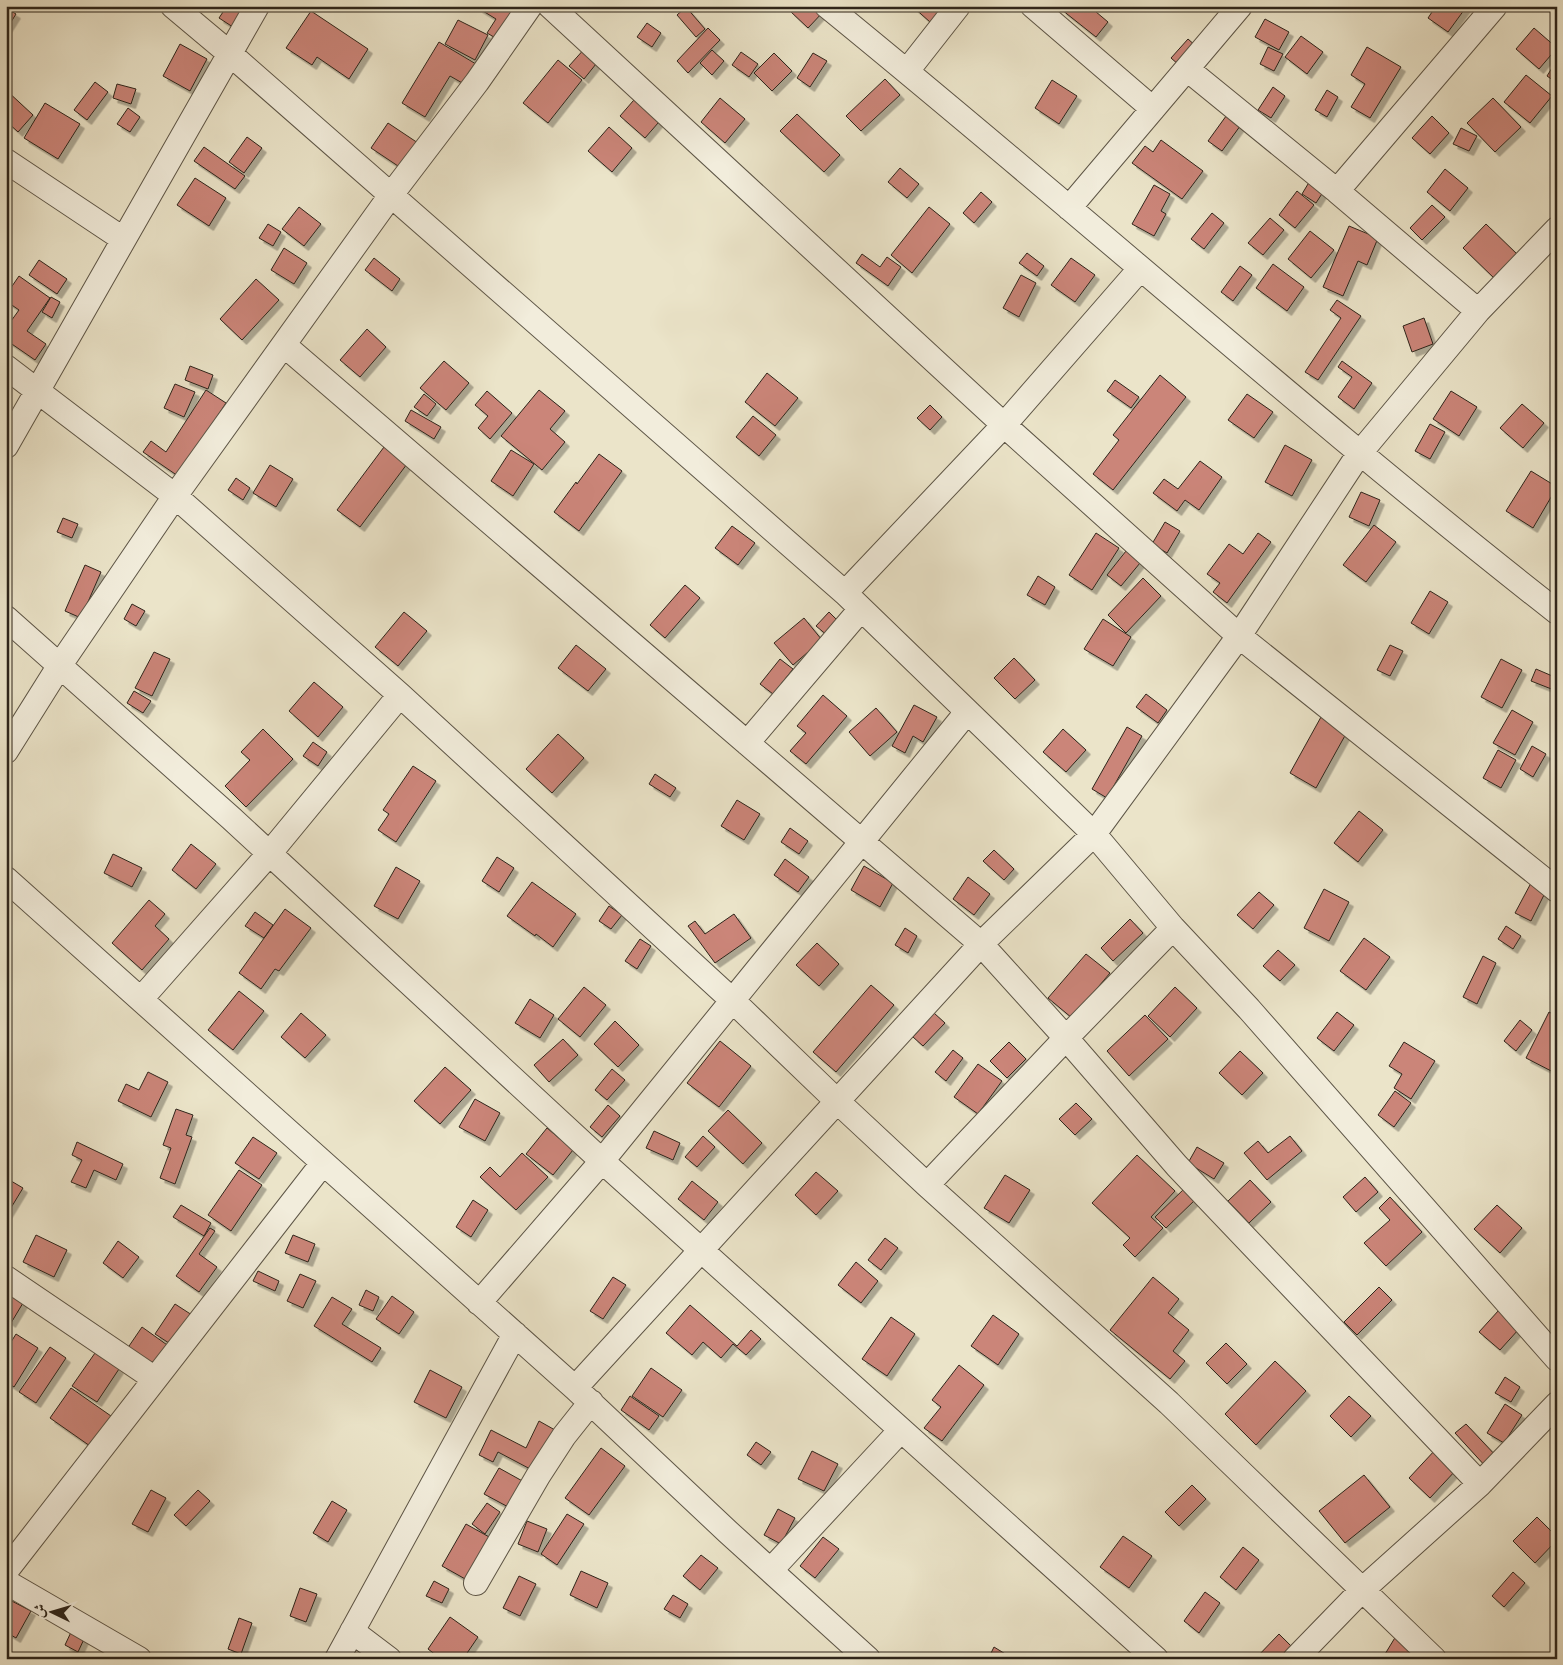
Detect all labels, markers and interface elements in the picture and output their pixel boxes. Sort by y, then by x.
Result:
north arrow [28,1588,78,1638]
text: ش [30,1603,50,1619]

